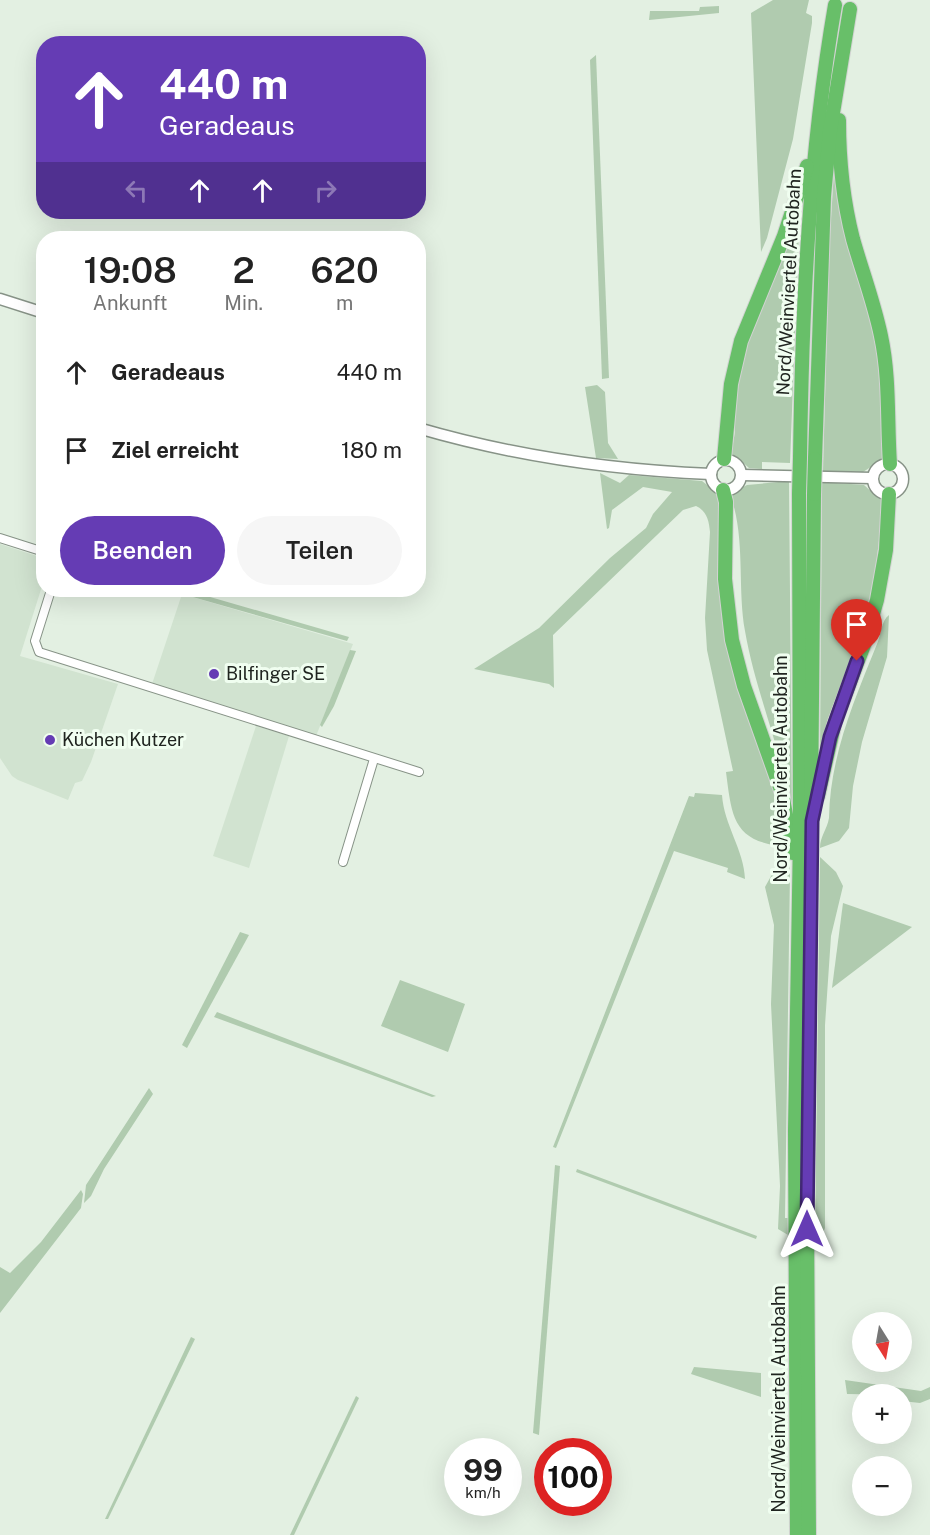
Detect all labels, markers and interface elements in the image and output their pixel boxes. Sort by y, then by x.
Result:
text: 440 m [159,59,288,108]
icon: ahead [60,60,138,138]
text: Geradeaus [159,109,295,141]
street label: Nord/Weinviertel Autobahn [772,168,805,396]
icon: left [120,174,153,207]
icon: ahead [183,174,216,207]
icon: ahead [246,174,279,207]
icon: right [309,174,342,207]
text: 19:08 [83,249,177,291]
text: 2 [233,249,255,291]
text: 620 [311,249,379,291]
text: Ankunft [93,291,168,315]
text: Min. [224,291,263,315]
text: m [336,291,353,315]
icon: ahead [60,356,93,389]
text: Geradeaus [111,359,225,385]
text: 440 m [337,359,402,385]
icon: arrive [60,434,93,467]
text: Ziel erreicht [111,437,239,463]
text: 180 m [341,437,402,463]
button: Beenden [60,516,225,585]
button: Teilen [237,516,402,585]
pin [831,599,882,661]
icon: arrive [840,608,873,641]
street label: Nord/Weinviertel Autobahn [770,655,791,883]
place label: Bilfinger SE [226,663,325,684]
marker: Bilfinger SE [207,667,221,681]
place label: Küchen Kutzer [62,729,184,750]
marker: Küchen Kutzer [43,733,57,747]
position arrow [775,1197,839,1261]
street label: Nord/Weinviertel Autobahn [768,1285,789,1513]
north arrow [852,1312,912,1372]
map controls [852,1312,912,1516]
button: + [852,1384,912,1444]
speed limit sign: 100 [534,1438,612,1516]
text: 99 [463,1452,503,1488]
button: − [852,1456,912,1516]
text: km/h [465,1484,501,1501]

